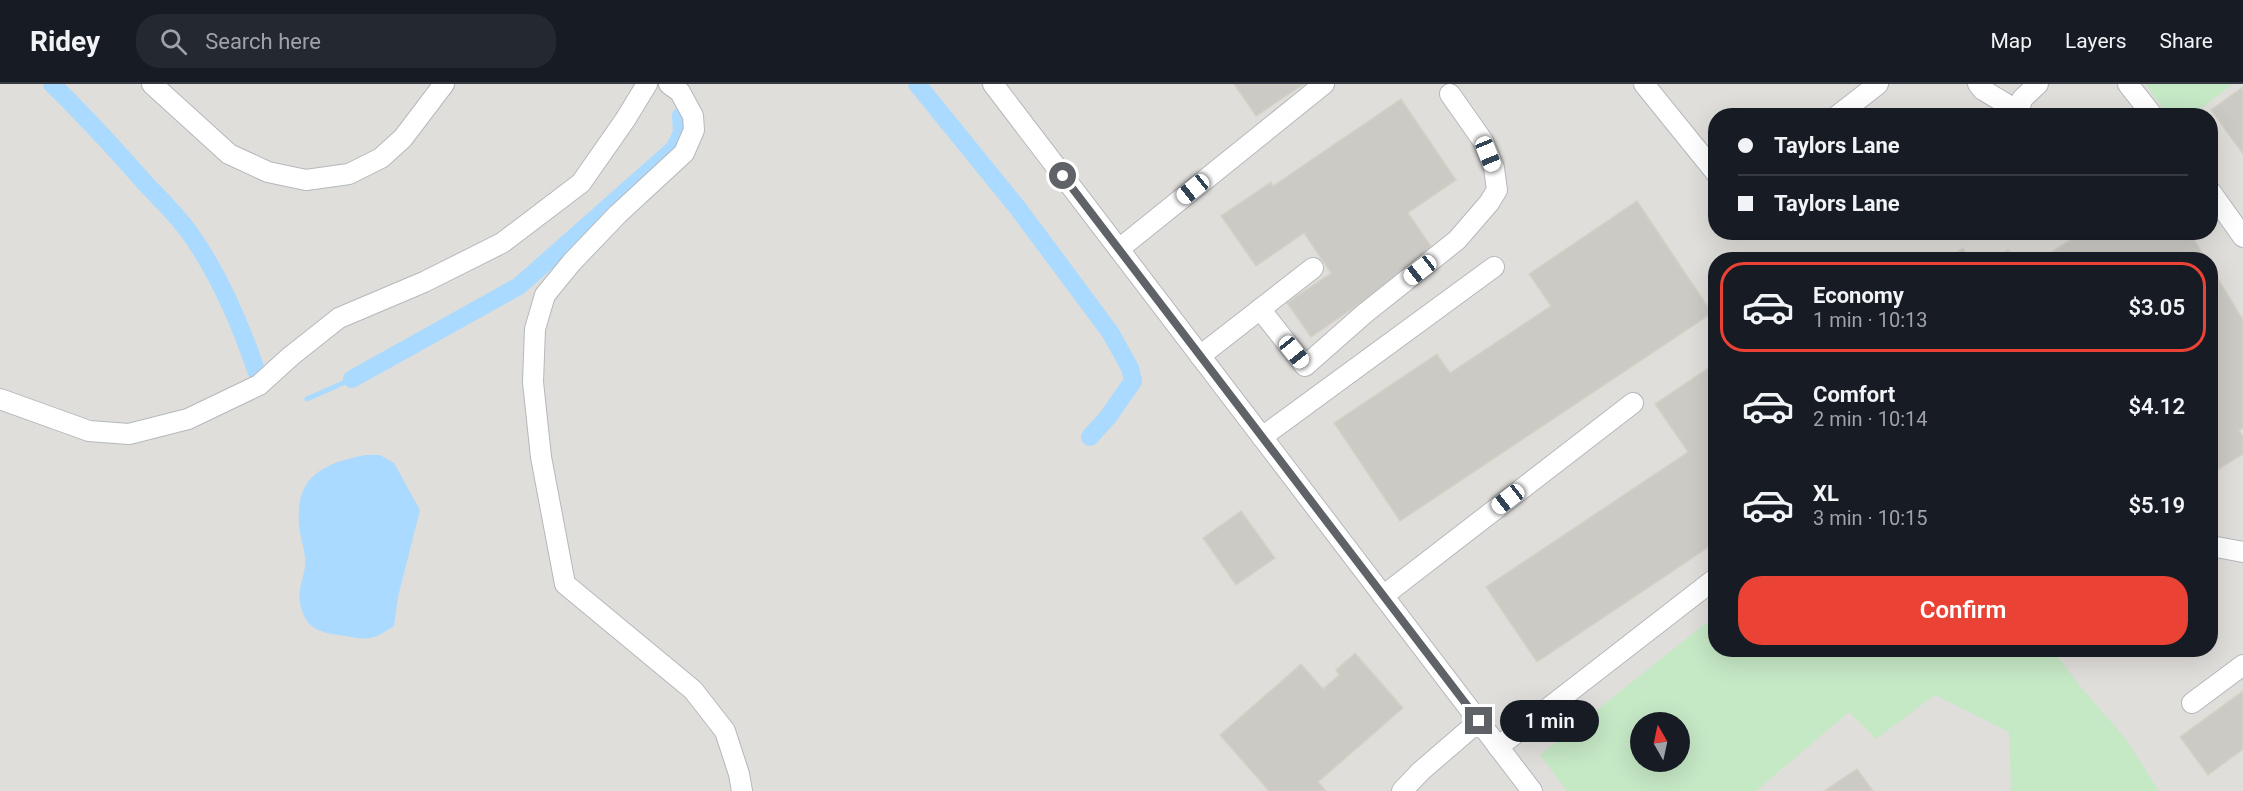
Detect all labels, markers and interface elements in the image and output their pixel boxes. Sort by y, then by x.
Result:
search box [136,14,556,68]
text: Ridey [30,25,100,58]
icon: search [157,25,190,58]
text: Search here [205,29,321,54]
text: Map [1990,29,2032,53]
text: Layers [2065,29,2126,53]
text: Share [2159,29,2213,53]
text: Taylors Lane [1774,133,1900,158]
car [1473,134,1503,174]
route start [1049,162,1076,189]
car [1173,171,1213,207]
text: Taylors Lane [1774,191,1900,216]
car [1400,252,1440,288]
icon: car [1741,280,1795,334]
text: Economy [1813,283,1904,308]
text: $3.05 [2128,295,2185,320]
text: 1 min · 10:13 [1813,308,1928,332]
car [1276,332,1312,372]
icon: car [1741,379,1795,433]
text: Comfort [1813,382,1895,407]
text: $4.12 [2128,394,2185,419]
text: 2 min · 10:14 [1813,407,1928,431]
icon: car [1741,478,1795,532]
car [1488,481,1528,517]
text: XL [1813,481,1839,506]
text: $5.19 [2128,493,2185,518]
text: 3 min · 10:15 [1813,506,1928,530]
button: Confirm [1738,576,2188,645]
callout: 1 min [1500,700,1599,742]
route end [1465,707,1492,734]
text: 1 min [1524,709,1575,733]
north arrow [1630,712,1690,772]
map controls [1630,712,1690,772]

